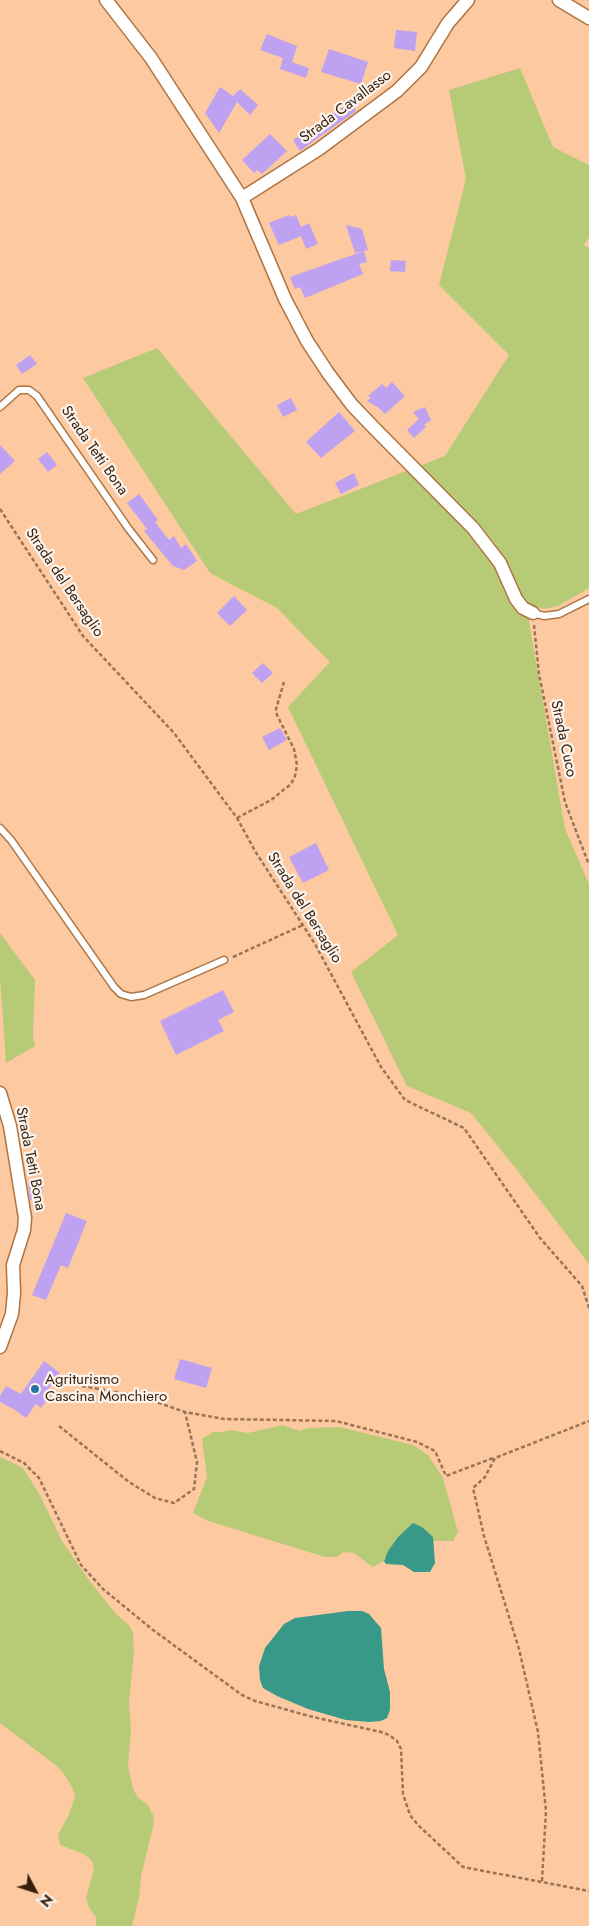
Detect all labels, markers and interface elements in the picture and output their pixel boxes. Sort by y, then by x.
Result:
street label: Strada Cavallasso [297,67,395,147]
street label: Strada Tetti Bona [57,403,131,499]
street label: Strada del Bersaglio [21,525,107,641]
street label: Strada Cuco [546,699,580,779]
street label: Strada del Bersaglio [263,849,345,967]
street label: Strada Tetti Bona [11,1106,49,1212]
place label: Agriturismo Cascina Monchiero [45,1371,167,1406]
marker: Agriturismo Cascina Monchiero [29,1383,41,1395]
north arrow [10,1866,60,1916]
text: N [35,1890,58,1911]

